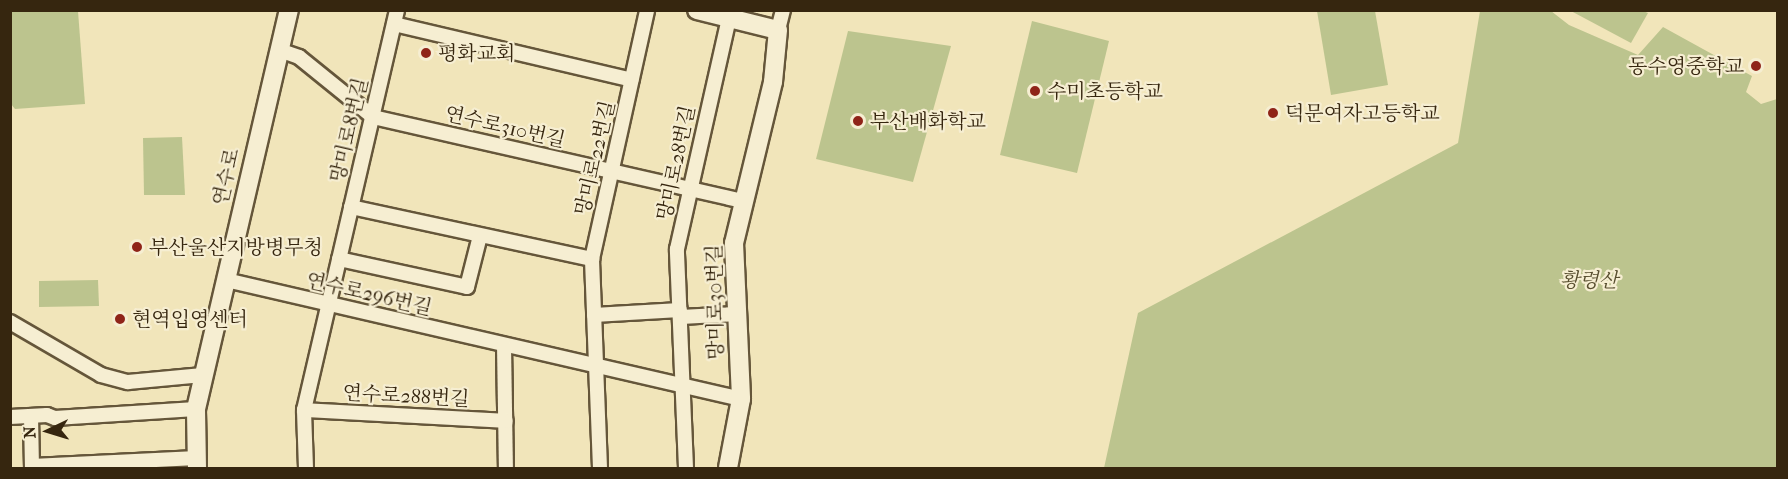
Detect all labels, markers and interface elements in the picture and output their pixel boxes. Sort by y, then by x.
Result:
place label: 평화교회 [438,41,515,65]
marker: 평화교회 [419,46,433,60]
place label: 동수영중학교 [1628,54,1744,78]
marker: 동수영중학교 [1749,59,1763,73]
street label: 망미로8번길 [325,75,373,185]
place label: 수미초등학교 [1047,79,1163,103]
marker: 수미초등학교 [1028,84,1042,98]
street label: 망미로22번길 [570,98,620,218]
street label: 연수로310번길 [442,101,568,153]
place label: 덕문여자고등학교 [1285,101,1440,125]
street label: 망미로28번길 [652,103,700,223]
marker: 덕문여자고등학교 [1266,106,1280,120]
place label: 부산배화학교 [870,109,986,133]
marker: 부산배화학교 [851,114,865,128]
street label: 연수로 [208,146,244,208]
place label: 부산울산지방병무청 [149,235,323,259]
marker: 부산울산지방병무청 [130,240,144,254]
street label: 망미로30번길 [702,244,728,360]
street label: 연수로296번길 [304,268,434,320]
park label: 황령산 [1560,268,1618,292]
place label: 현역입영센터 [132,307,248,331]
marker: 현역입영센터 [113,312,127,326]
street label: 연수로288번길 [342,381,470,411]
north arrow [18,401,78,461]
text: N [20,426,39,439]

